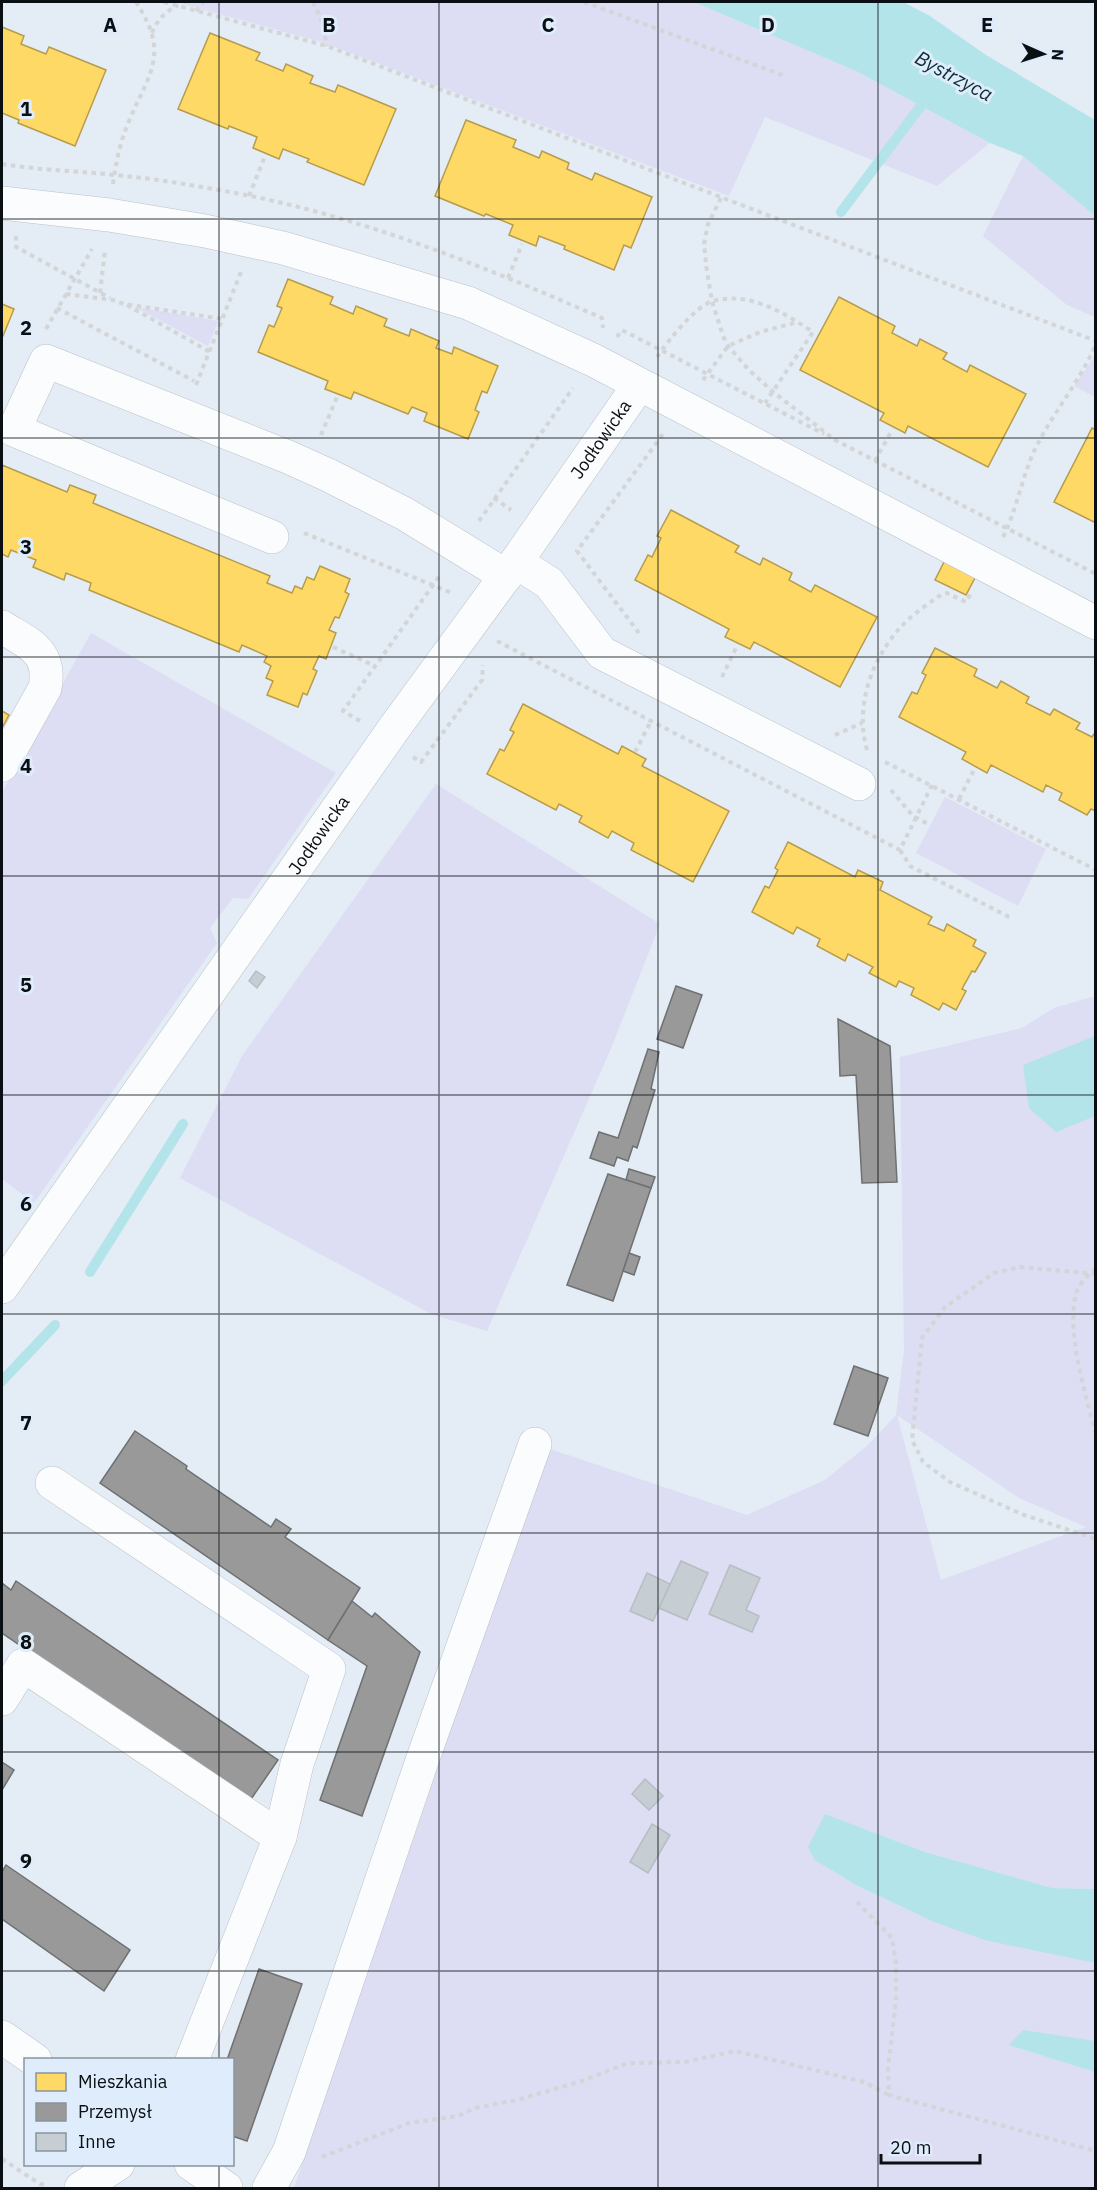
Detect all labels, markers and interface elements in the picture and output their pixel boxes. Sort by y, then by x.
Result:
text: A [103,11,117,38]
text: B [322,11,336,38]
text: C [541,11,555,38]
text: D [761,11,775,38]
text: E [981,11,993,38]
north arrow [1013,24,1073,84]
water label: Bystrzyca [911,44,998,107]
text: N [1048,48,1068,61]
text: 1 [20,95,32,122]
text: 2 [20,314,32,341]
street label: Jodłowicka [565,395,636,483]
text: 3 [20,533,32,560]
text: 4 [20,752,32,779]
street label: Jodłowicka [283,791,354,879]
text: 5 [20,971,32,998]
text: 6 [20,1190,32,1217]
text: 7 [20,1409,32,1436]
text: 8 [20,1628,32,1655]
text: 9 [20,1847,32,1874]
legend [24,2058,234,2166]
text: Mieszkania [78,2070,168,2093]
text: Przemysł [78,2100,152,2123]
scale bar [881,2127,980,2165]
text: Inne [78,2130,116,2153]
text: 20 m [890,2136,932,2159]

